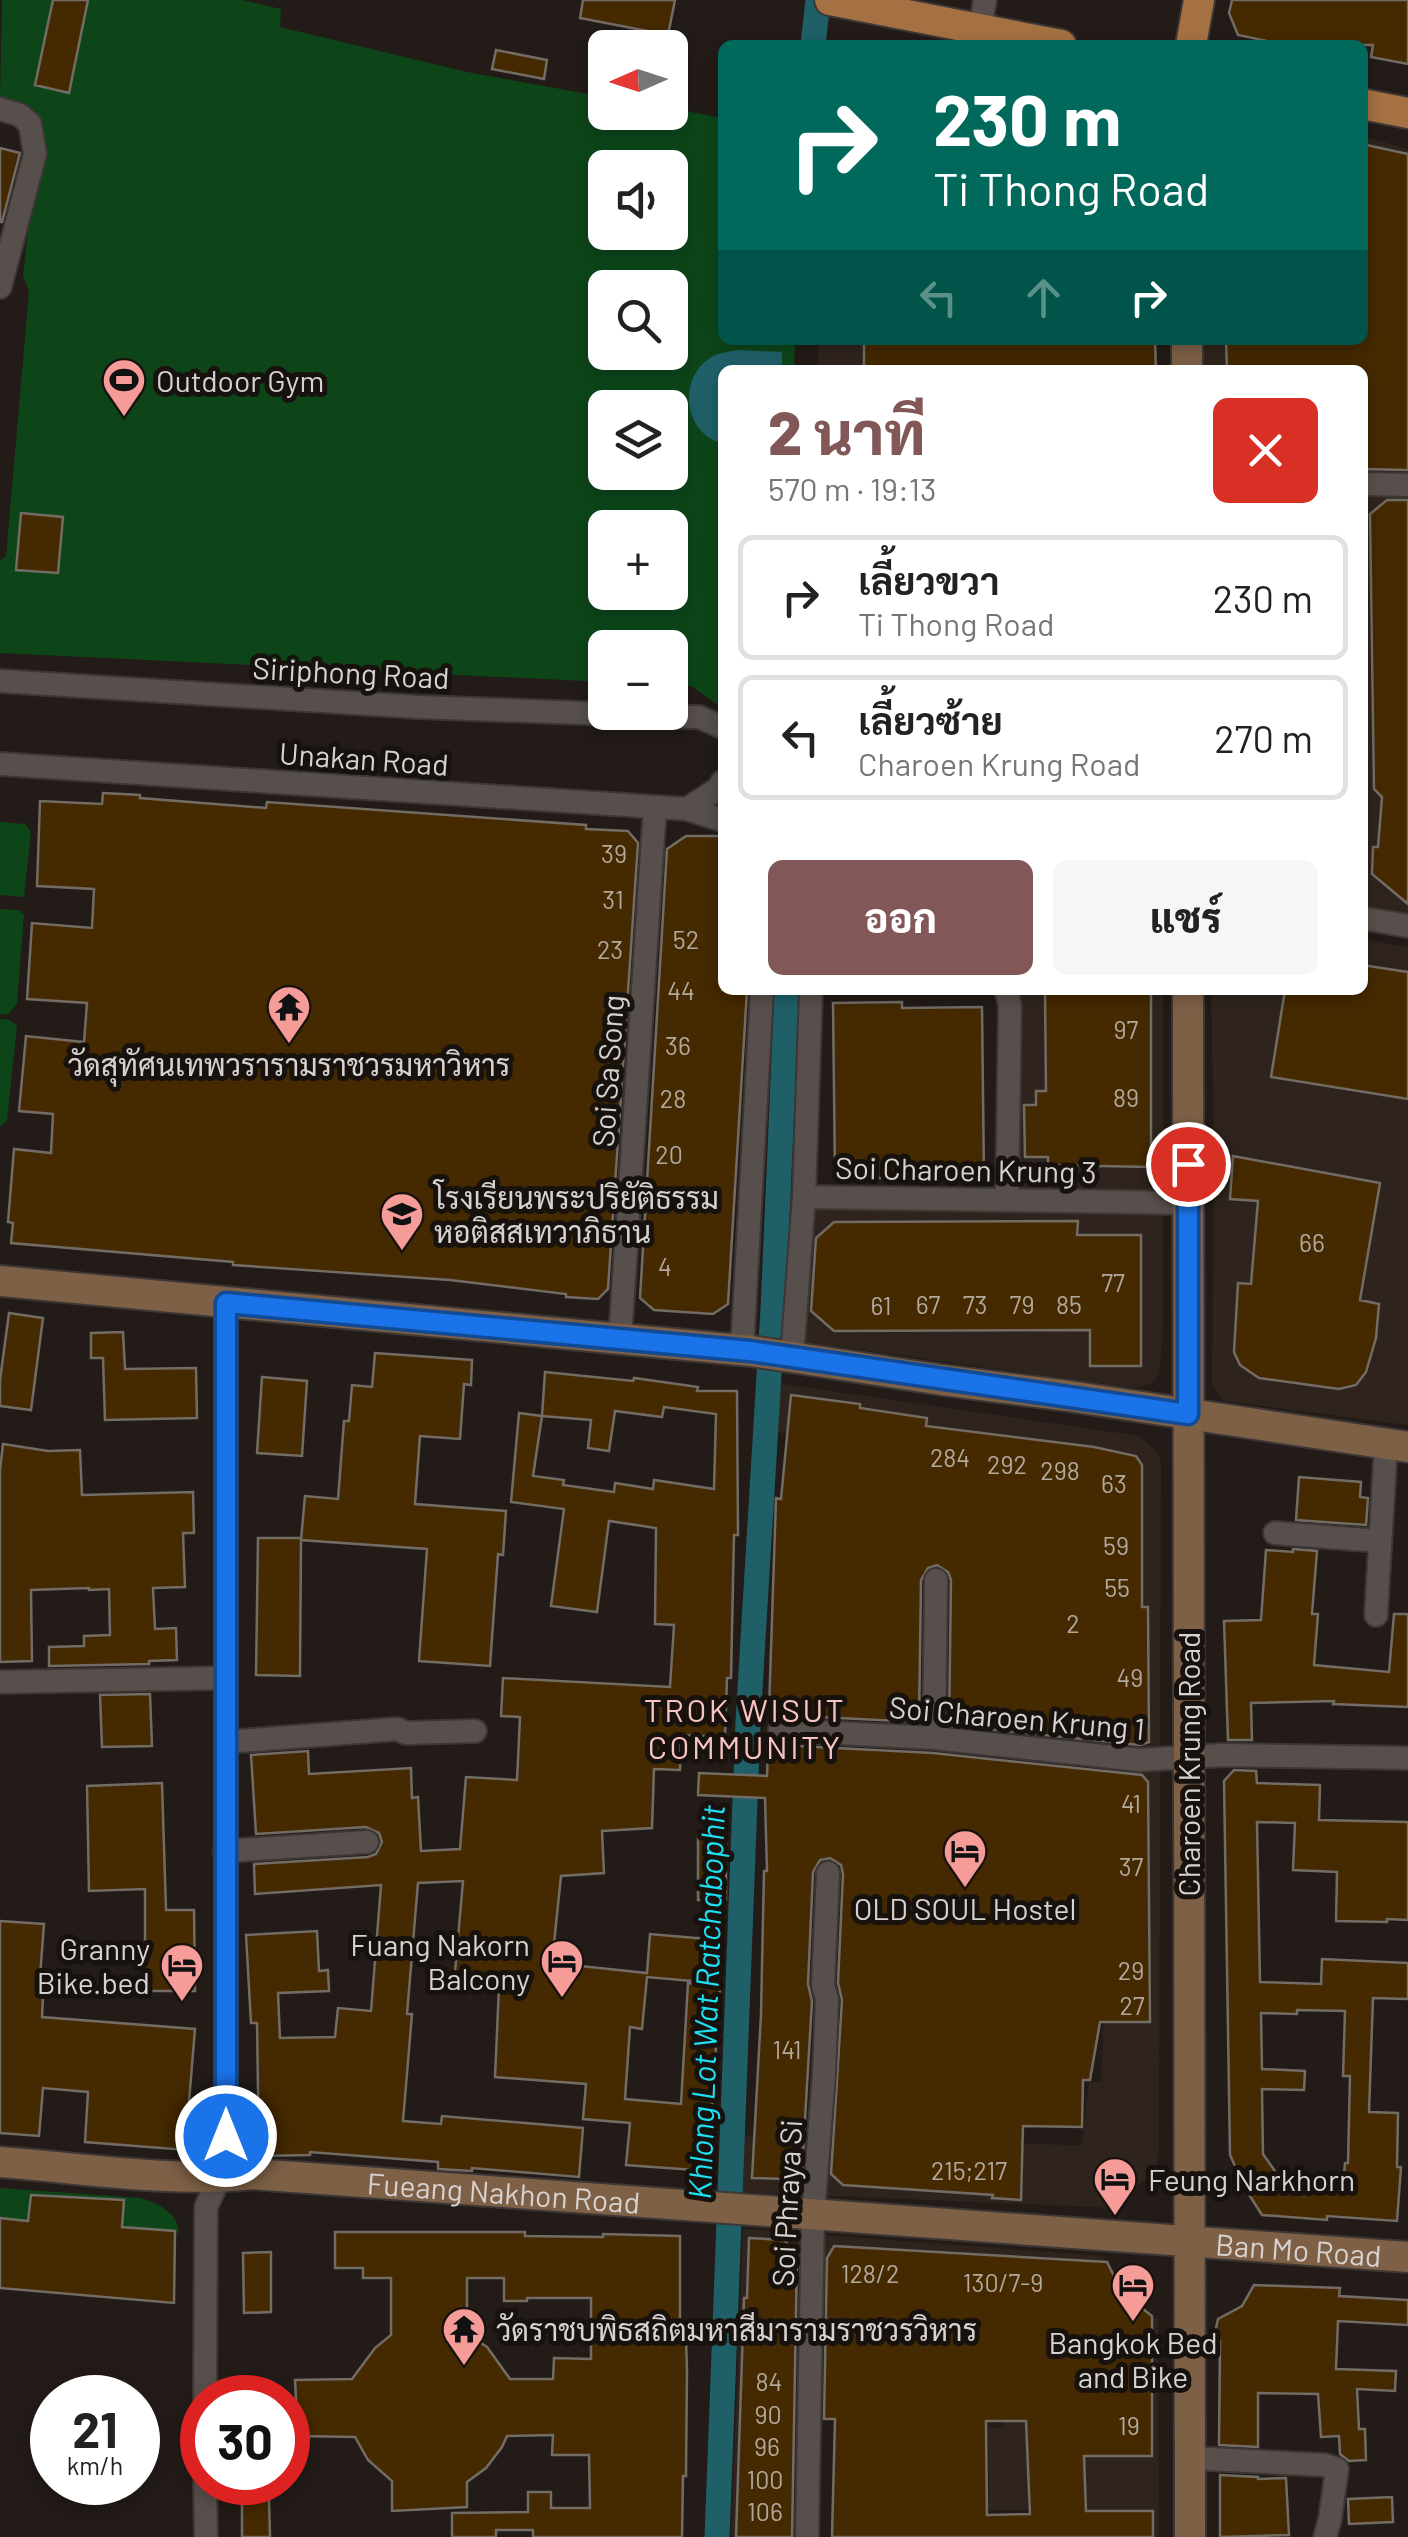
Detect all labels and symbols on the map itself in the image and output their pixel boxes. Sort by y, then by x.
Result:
north arrow [588,30,688,130]
sports icon: Outdoor Gym [101,357,147,418]
place label: Outdoor Gym [156,362,324,398]
street label: Siriphong Road [252,649,450,695]
street label: Unakan Road [278,734,450,782]
house number: 39 [601,838,627,868]
house number: 31 [602,884,624,914]
house number: 52 [673,924,699,954]
house number: 23 [597,934,623,964]
house number: 44 [667,975,695,1005]
temple icon: วัดสุทัศนเทพวรารามราชวรมหาวิหาร [266,984,312,1045]
street label: Soi Sa Song [584,994,630,1148]
house number: 97 [1114,1014,1139,1044]
house number: 36 [665,1030,691,1060]
place label: วัดสุทัศนเทพวรารามราชวรมหาวิหาร [68,1046,510,1087]
house number: 89 [1113,1082,1139,1112]
house number: 28 [660,1083,686,1113]
pin [1146,1122,1231,1207]
house number: 20 [655,1139,683,1169]
street label: Soi Charoen Krung 3 [835,1149,1097,1189]
place label: โรงเรียนพระปริยัติธรรม หอติสสเทวาภิธาน [432,1179,719,1249]
school or university icon: โรงเรียนพระปริยัติธรรม หอติสสเทวาภิธาน [379,1191,425,1252]
house number: 66 [1299,1227,1325,1257]
house number: 4 [658,1251,672,1281]
house number: 77 [1101,1267,1125,1297]
house number: 67 [916,1289,941,1319]
house number: 73 [963,1289,987,1319]
house number: 79 [1010,1289,1034,1319]
house number: 85 [1056,1289,1082,1319]
house number: 61 [870,1290,892,1320]
house number: 284 [930,1442,970,1472]
house number: 292 [987,1449,1027,1479]
house number: 298 [1040,1455,1080,1485]
house number: 63 [1101,1468,1127,1498]
house number: 59 [1103,1530,1129,1560]
house number: 55 [1104,1572,1130,1602]
house number: 2 [1066,1608,1080,1638]
street label: Charoen Krung Road [1170,1632,1206,1896]
house number: 49 [1117,1662,1143,1692]
street label: Soi Charoen Krung 1 [888,1688,1146,1746]
district label: TROK WISUT COMMUNITY [644,1690,846,1765]
house number: 41 [1121,1788,1141,1818]
water label: Khlong Lot Wat Ratchabophit [679,1804,731,2200]
hotel icon: OLD SOUL Hostel [942,1828,988,1889]
house number: 37 [1119,1851,1144,1881]
place label: OLD SOUL Hostel [854,1890,1076,1926]
place label: Fuang Nakorn Balcony [350,1926,530,1996]
place label: Granny Bike.bed [37,1930,150,2000]
hotel icon: Fuang Nakorn Balcony [539,1938,585,1999]
hotel icon: Granny Bike.bed [159,1942,205,2003]
house number: 29 [1118,1955,1144,1985]
house number: 27 [1119,1990,1145,2020]
house number: 141 [773,2034,801,2064]
position arrow [174,2084,278,2188]
street label: Soi Phraya Si [764,2118,808,2288]
house number: 215;217 [931,2155,1007,2185]
hotel icon: Feung Narkhorn [1092,2156,1138,2217]
place label: Feung Narkhorn [1148,2161,1355,2197]
street label: Fueang Nakhon Road [366,2164,641,2220]
street label: Ban Mo Road [1214,2225,1383,2273]
house number: 128/2 [841,2258,899,2288]
hotel icon: Bangkok Bed and Bike [1110,2262,1156,2323]
house number: 130/7-9 [963,2267,1043,2297]
temple icon: วัดราชบพิธสถิตมหาสีมารามราชวรวิหาร [441,2306,487,2367]
place label: วัดราชบพิธสถิตมหาสีมารามราชวรวิหาร [496,2311,977,2347]
place label: Bangkok Bed and Bike [1048,2324,1218,2394]
house number: 84 [756,2366,782,2396]
speed limit sign: 30 [180,2375,310,2505]
house number: 90 [754,2399,782,2429]
house number: 19 [1118,2410,1140,2440]
house number: 96 [754,2431,780,2461]
house number: 100 [746,2464,784,2494]
house number: 106 [747,2496,783,2526]

